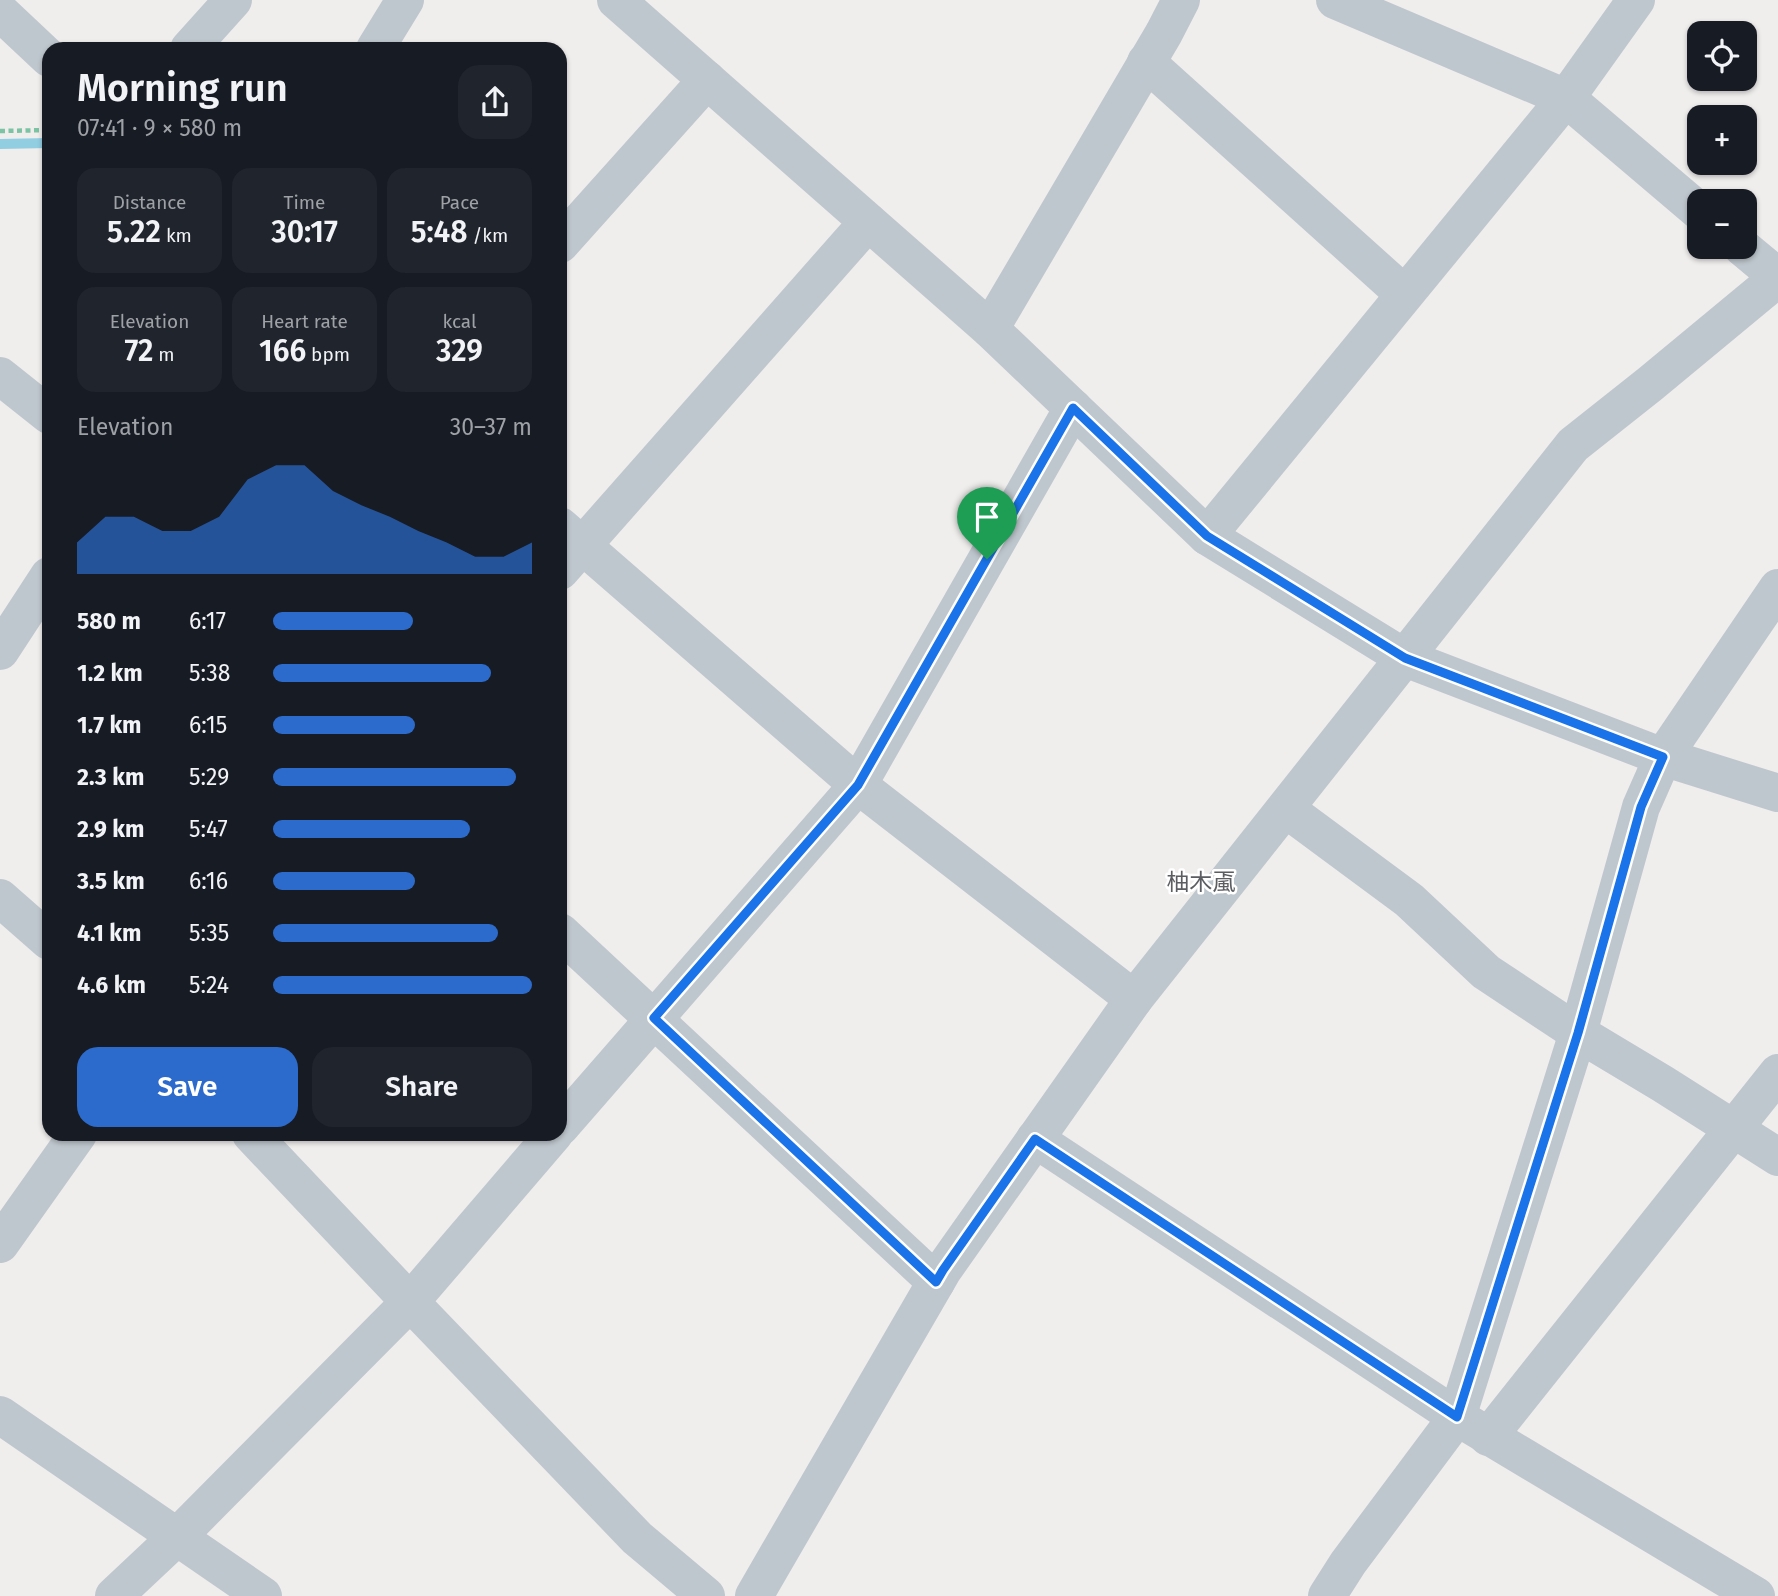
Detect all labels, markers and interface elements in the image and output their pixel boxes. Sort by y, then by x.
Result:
map controls [1687,21,1757,259]
button: locate [1687,21,1757,91]
text: Morning run [77,65,288,111]
button: share [458,65,532,139]
button: + [1687,105,1757,175]
text: 07:41 · 9 × 580 m [77,114,242,142]
button: − [1687,189,1757,259]
text: Distance [113,191,186,214]
text: Time [284,191,325,214]
text: Pace [440,191,479,214]
text: 5.22 [107,214,161,250]
text: 30:17 [271,214,338,250]
text: 5:48 [411,214,467,250]
text: km [161,224,192,247]
text: /km [467,224,508,247]
text: Elevation [110,310,189,333]
text: Heart rate [261,310,348,333]
text: kcal [442,310,477,333]
text: 72 [124,333,153,369]
text: 166 [259,333,306,369]
text: 329 [436,333,483,369]
text: m [153,343,175,366]
text: bpm [306,343,350,366]
text: Elevation [77,413,173,441]
text: 30–37 m [450,413,532,441]
pin [957,487,1017,559]
icon: arrive [968,498,1006,536]
text: 580 m [77,607,141,635]
text: 6:17 [189,607,226,635]
text: 1.2 km [77,659,143,687]
text: 5:38 [189,659,230,687]
text: 1.7 km [77,711,142,739]
text: 6:15 [189,711,227,739]
text: 2.3 km [77,763,144,791]
text: 5:29 [189,763,229,791]
text: 2.9 km [77,815,144,843]
text: 5:47 [189,815,228,843]
text: 3.5 km [77,867,145,895]
text: 6:16 [189,867,228,895]
district label: 柚木颪 [1167,868,1236,896]
text: 4.1 km [77,919,141,947]
text: 5:35 [189,919,229,947]
text: 4.6 km [77,971,146,999]
text: 5:24 [189,971,229,999]
button: Save [77,1047,298,1127]
button: Share [312,1047,532,1127]

